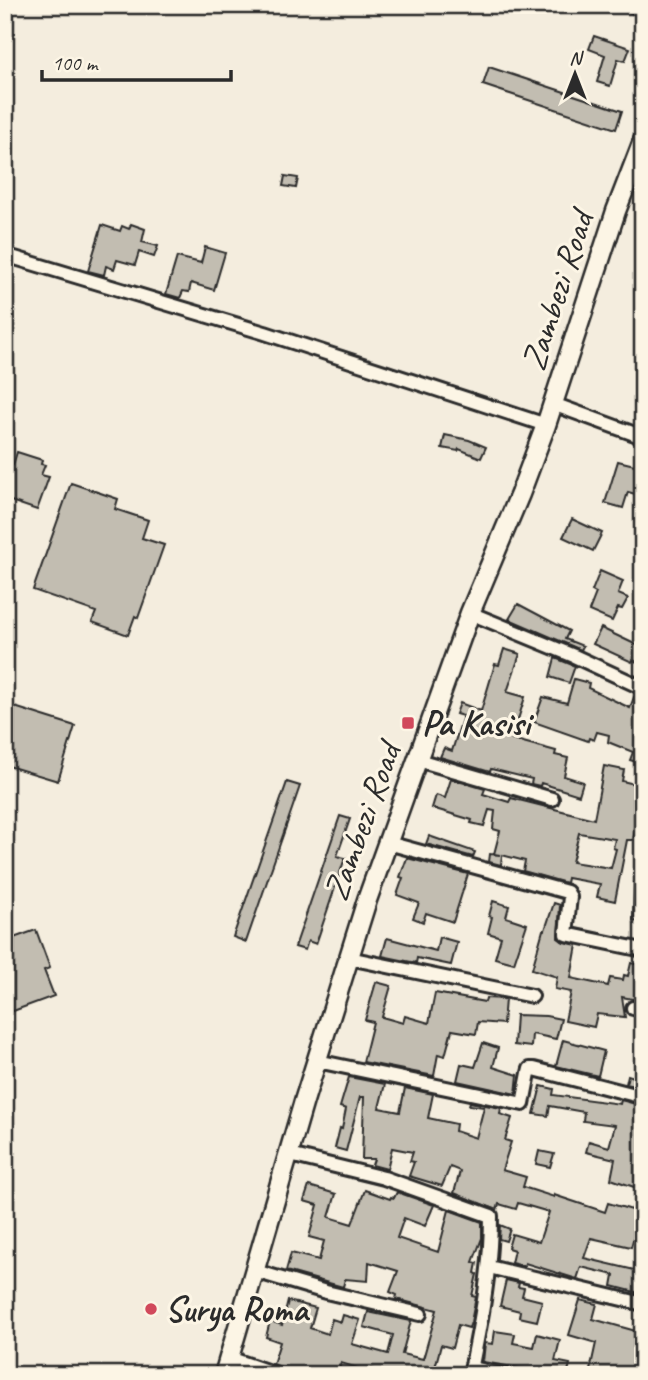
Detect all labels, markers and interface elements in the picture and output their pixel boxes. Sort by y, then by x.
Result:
scale bar [42,38,231,82]
north arrow [540,38,610,108]
text: N [569,46,584,70]
text: 100 m [52,50,99,76]
street label: Zambezi Road [510,201,605,376]
place label: Pa Kasisi [422,701,534,746]
marker: Pa Kasisi [400,715,416,731]
street label: Zambezi Road [313,732,413,907]
place label: Surya Roma [165,1287,311,1332]
marker: Surya Roma [143,1301,159,1317]

